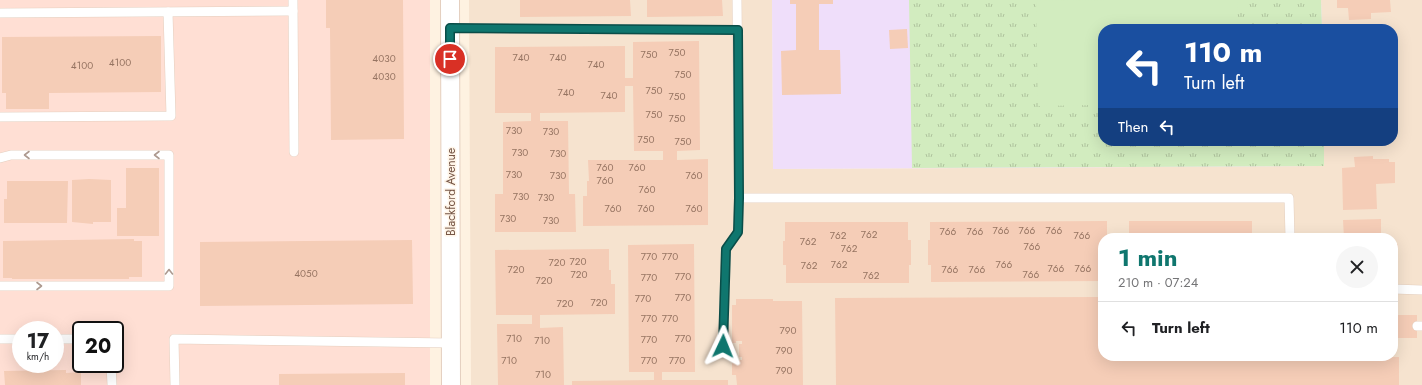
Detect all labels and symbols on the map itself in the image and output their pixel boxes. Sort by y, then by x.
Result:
pin [433,42,467,76]
house number: 750 [669,45,685,60]
house number: 750 [641,47,657,62]
house number: 740 [512,50,530,65]
house number: 740 [549,50,567,65]
house number: 4030 [372,51,396,66]
house number: 4100 [109,55,131,70]
house number: 740 [587,57,605,72]
house number: 4100 [71,58,93,73]
house number: 750 [675,67,691,82]
house number: 4030 [372,69,396,84]
house number: 750 [646,83,662,98]
house number: 740 [557,85,575,100]
house number: 740 [600,88,618,103]
house number: 750 [669,89,685,104]
house number: 750 [646,107,662,122]
house number: 750 [669,111,685,126]
house number: 730 [506,123,522,138]
house number: 730 [543,124,559,139]
house number: 750 [638,132,654,147]
house number: 750 [675,134,691,149]
house number: 730 [512,145,528,160]
house number: 730 [550,146,566,161]
street label: Blackford Avenue [442,148,460,236]
one-way arrow [24,151,30,159]
one-way arrow [154,151,160,159]
house number: 760 [596,160,614,175]
house number: 760 [628,160,646,175]
house number: 730 [506,167,522,182]
house number: 730 [550,168,566,183]
house number: 760 [685,168,703,183]
house number: 760 [596,173,614,188]
house number: 760 [638,182,656,197]
house number: 730 [513,189,529,204]
house number: 730 [538,190,554,205]
house number: 760 [604,201,622,216]
house number: 760 [637,201,655,216]
house number: 760 [685,201,703,216]
house number: 730 [500,211,516,226]
house number: 730 [543,213,559,228]
house number: 766 [993,223,1010,238]
house number: 766 [1019,223,1036,238]
house number: 766 [1046,223,1063,238]
house number: 766 [940,224,957,239]
house number: 766 [967,224,984,239]
house number: 762 [861,227,878,242]
house number: 762 [830,228,847,243]
house number: 766 [1074,228,1091,243]
house number: 762 [800,234,817,249]
house number: 766 [1024,239,1041,254]
house number: 762 [841,241,858,256]
house number: 770 [641,249,657,264]
house number: 770 [662,249,678,264]
house number: 720 [570,254,586,269]
house number: 720 [549,255,565,270]
house number: 762 [831,257,848,272]
house number: 766 [996,257,1013,272]
house number: 762 [801,258,818,273]
house number: 766 [1048,261,1065,276]
house number: 766 [1075,261,1092,276]
house number: 720 [508,262,524,277]
house number: 766 [942,262,959,277]
house number: 766 [969,262,986,277]
house number: 4050 [294,266,318,281]
house number: 720 [571,267,587,282]
house number: 766 [1023,267,1040,282]
house number: 762 [863,268,880,283]
one-way arrow [165,269,173,275]
house number: 770 [675,269,691,284]
house number: 770 [641,270,657,285]
house number: 720 [536,273,552,288]
one-way arrow [36,282,42,290]
house number: 770 [675,290,691,305]
house number: 770 [635,291,651,306]
house number: 720 [591,295,607,310]
house number: 720 [557,296,573,311]
house number: 770 [641,311,657,326]
house number: 770 [662,311,678,326]
speed limit sign: 20 [72,321,124,373]
house number: 790 [779,323,797,338]
position arrow [702,325,744,367]
house number: 710 [506,331,522,346]
house number: 770 [675,331,691,346]
house number: 770 [641,332,657,347]
house number: 710 [534,333,550,348]
house number: 790 [775,343,793,358]
house number: 710 [501,353,517,368]
house number: 770 [641,353,657,368]
house number: 770 [669,353,685,368]
house number: 790 [775,363,793,378]
house number: 710 [535,367,551,382]

